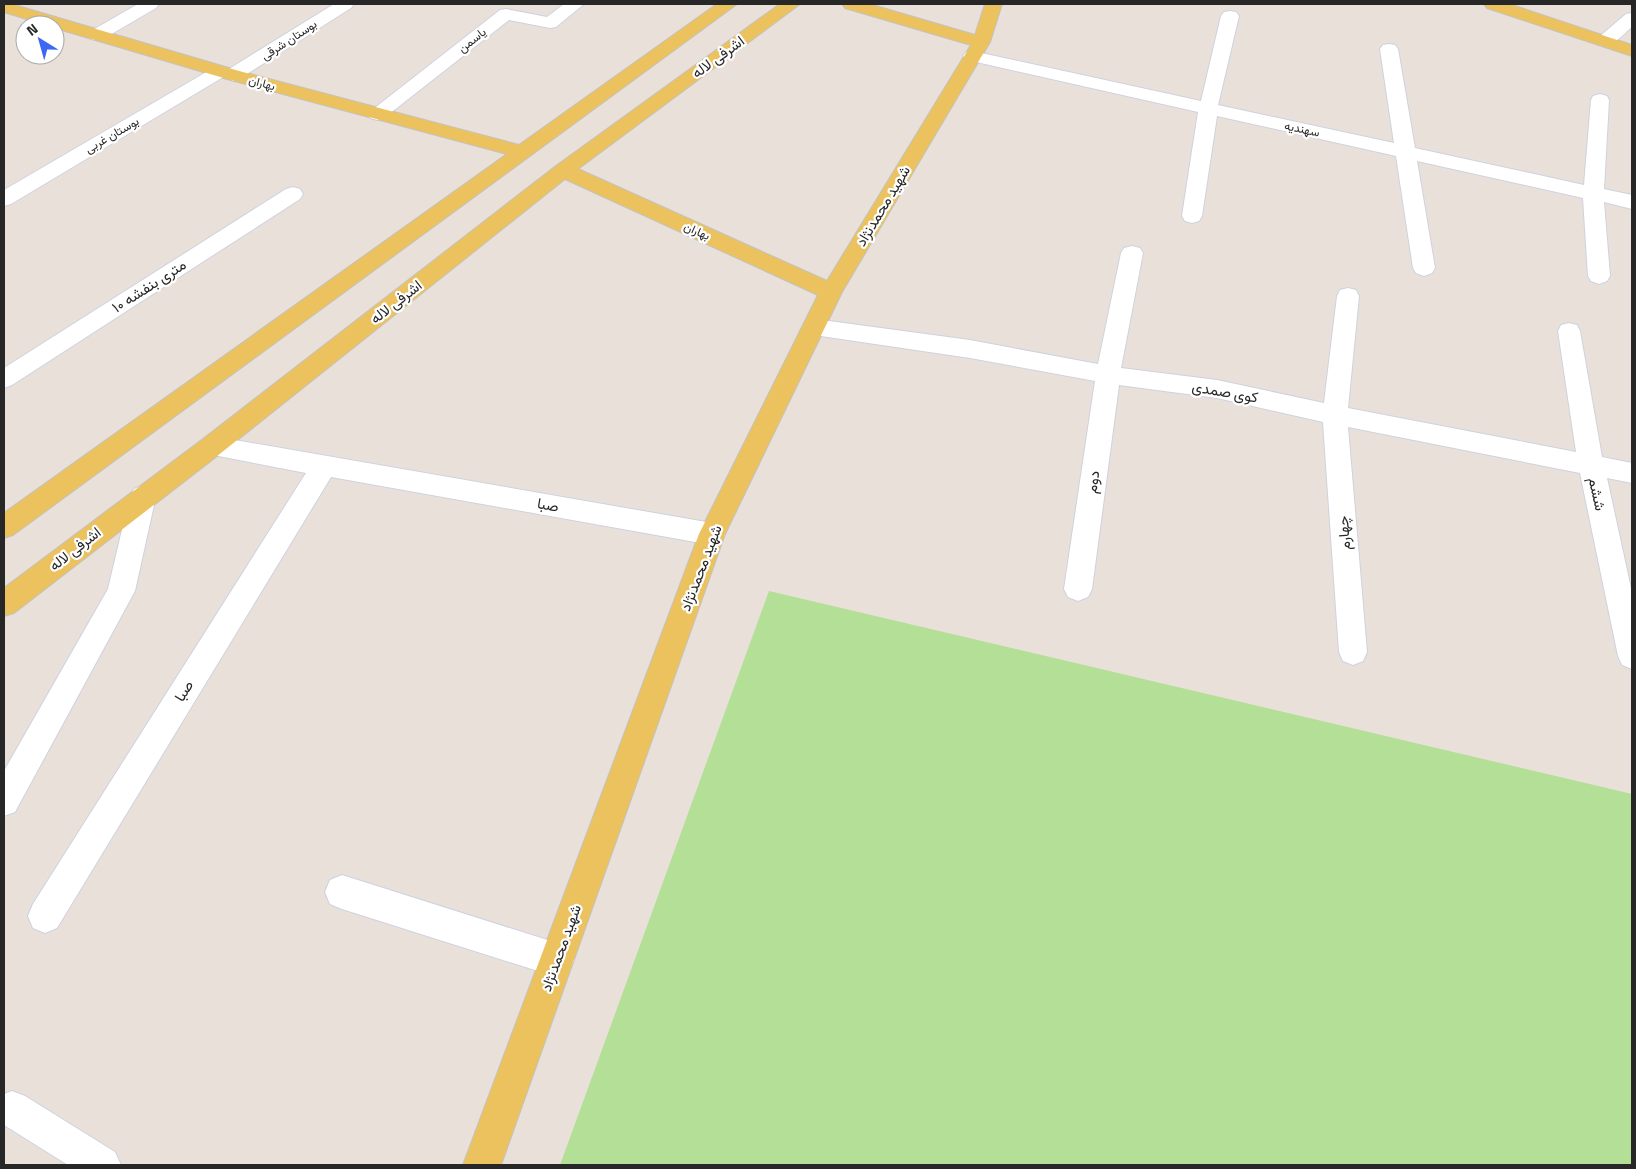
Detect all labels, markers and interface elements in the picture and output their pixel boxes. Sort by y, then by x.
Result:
street label: بوستان شرقی [257,14,320,65]
north arrow [15,15,65,65]
text: N [22,18,42,41]
street label: یاسمن [453,22,490,57]
street label: اشرفی لاله [686,29,749,84]
street label: بهاران [247,70,278,95]
street label: بوستان غربی [81,111,142,158]
street label: سهندیه [1283,115,1322,142]
street label: شهید محمدنژاد [849,161,916,251]
street label: بهاران [681,216,713,245]
street label: ۱۰ متری بنفشه [107,253,190,318]
street label: اشرفی لاله [365,274,427,329]
street label: کوی صمدی [1190,374,1260,409]
street label: دوم [1080,469,1105,495]
street label: ششم [1583,475,1612,513]
street label: صبا [535,491,561,518]
street label: چهارم [1331,515,1356,551]
street label: اشرفی لاله [44,521,106,576]
street label: شهید محمدنژاد [673,521,728,614]
street label: صبا [168,675,199,706]
street label: شهید محمدنژاد [534,901,587,995]

